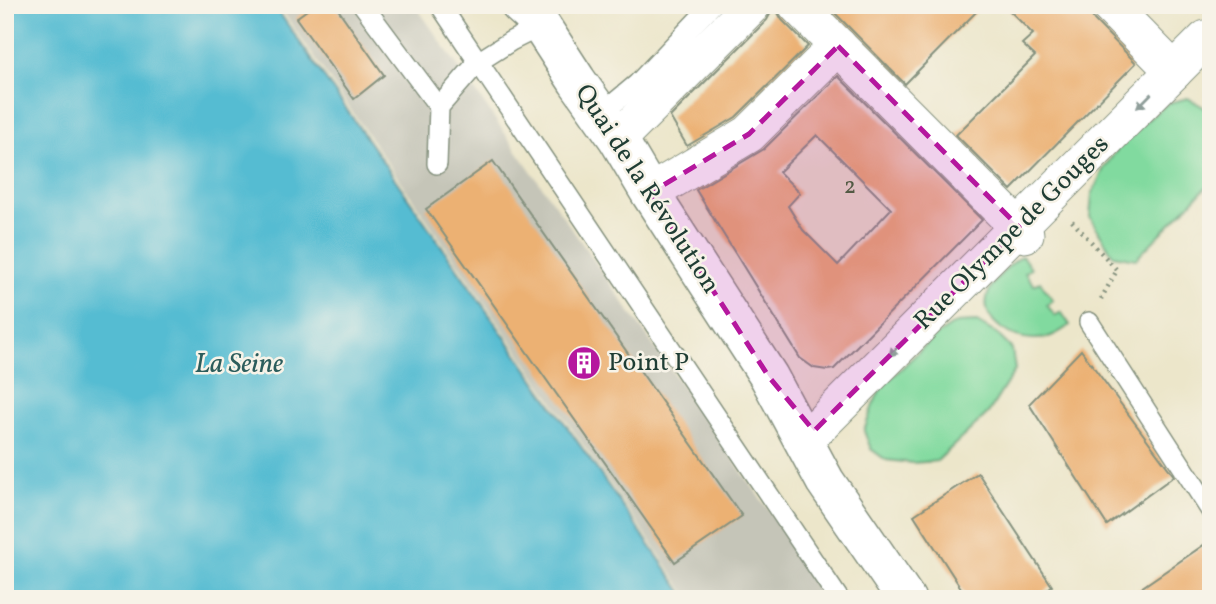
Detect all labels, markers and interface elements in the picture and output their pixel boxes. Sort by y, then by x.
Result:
street label: Quai de la Révolution [566,77,728,301]
one-way arrow [1136,93,1153,109]
street label: Rue Olympe de Gouges [906,127,1118,339]
house number: 2 [844,171,856,203]
one-way arrow [888,340,905,357]
building icon: Point P [565,344,603,382]
water label: La Seine [195,345,283,384]
place label: Point P [608,345,689,381]

